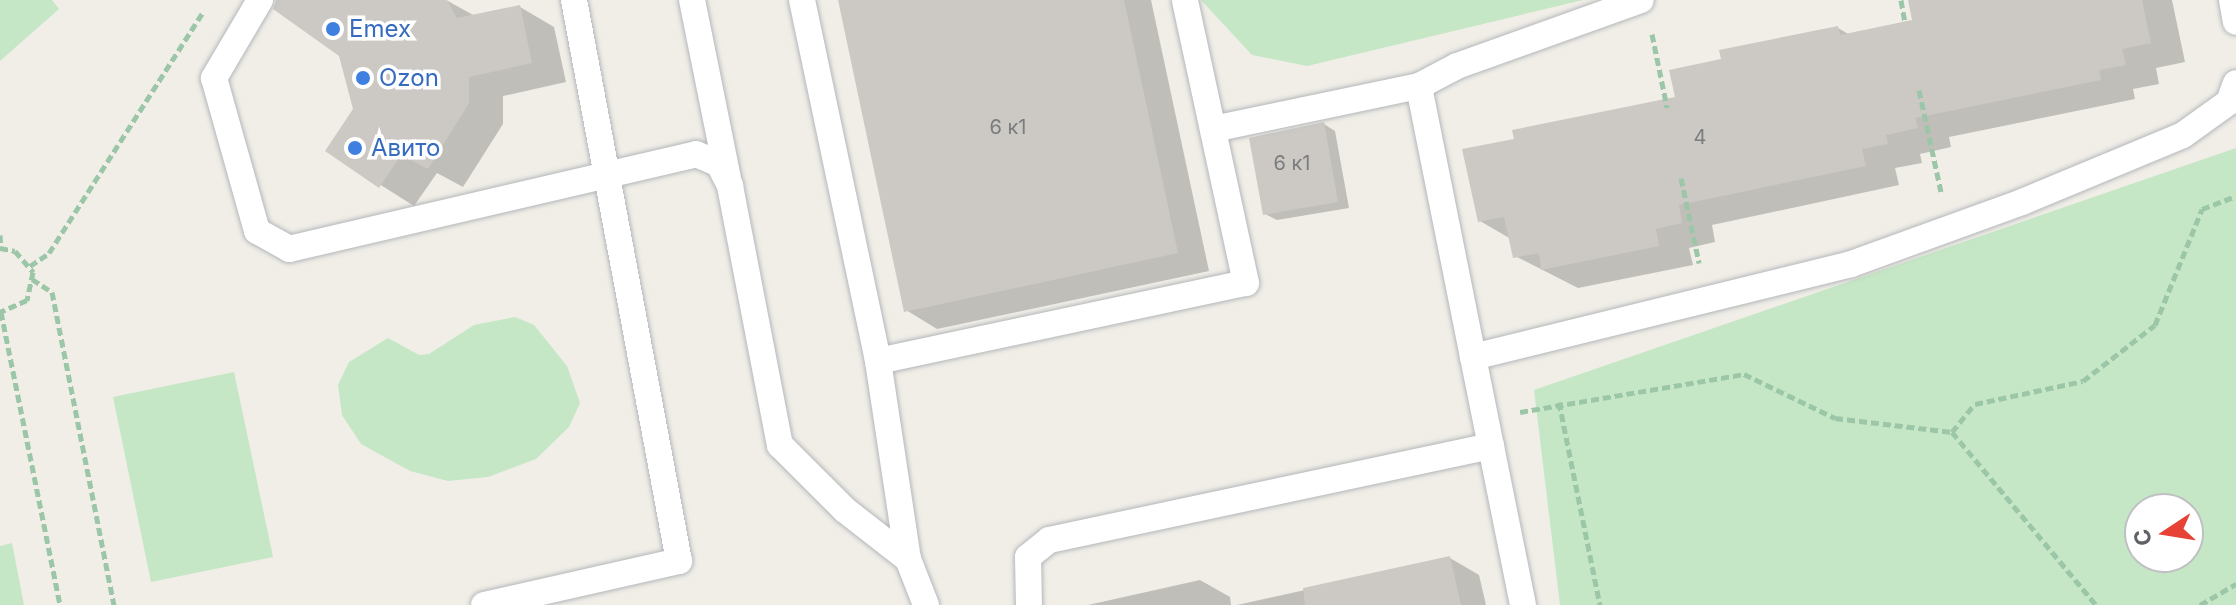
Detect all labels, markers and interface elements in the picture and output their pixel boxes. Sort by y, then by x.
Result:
place label: Emex [349,15,411,43]
marker: Emex [324,20,342,38]
place label: Ozon [379,64,439,92]
marker: Ozon [354,69,372,87]
house number: 6 к1 [989,115,1027,139]
house number: 4 [1694,125,1706,149]
place label: Авито [371,134,440,162]
marker: Авито [346,139,364,157]
house number: 6 к1 [1273,151,1311,175]
north arrow [2124,493,2204,573]
text: С [2128,527,2157,548]

